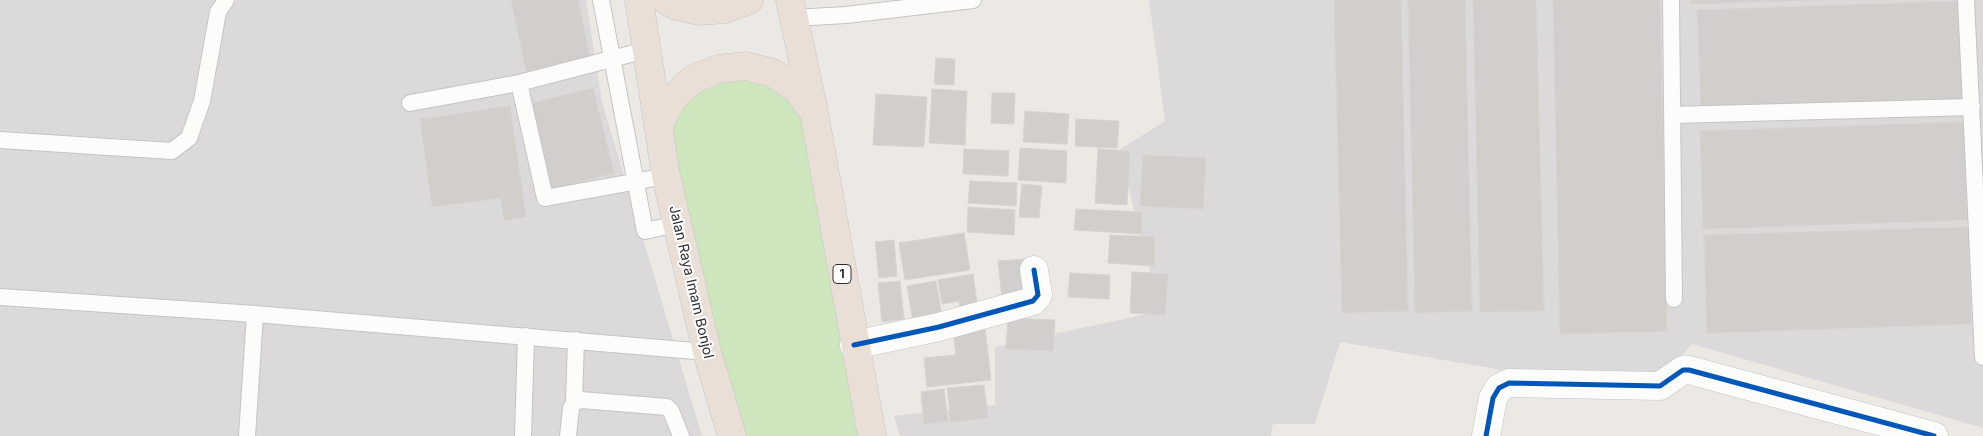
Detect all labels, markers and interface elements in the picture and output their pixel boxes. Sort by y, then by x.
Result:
street label: Jalan Raya Imam Bonjol [665,204,717,360]
road number: 1 [833,264,851,284]

